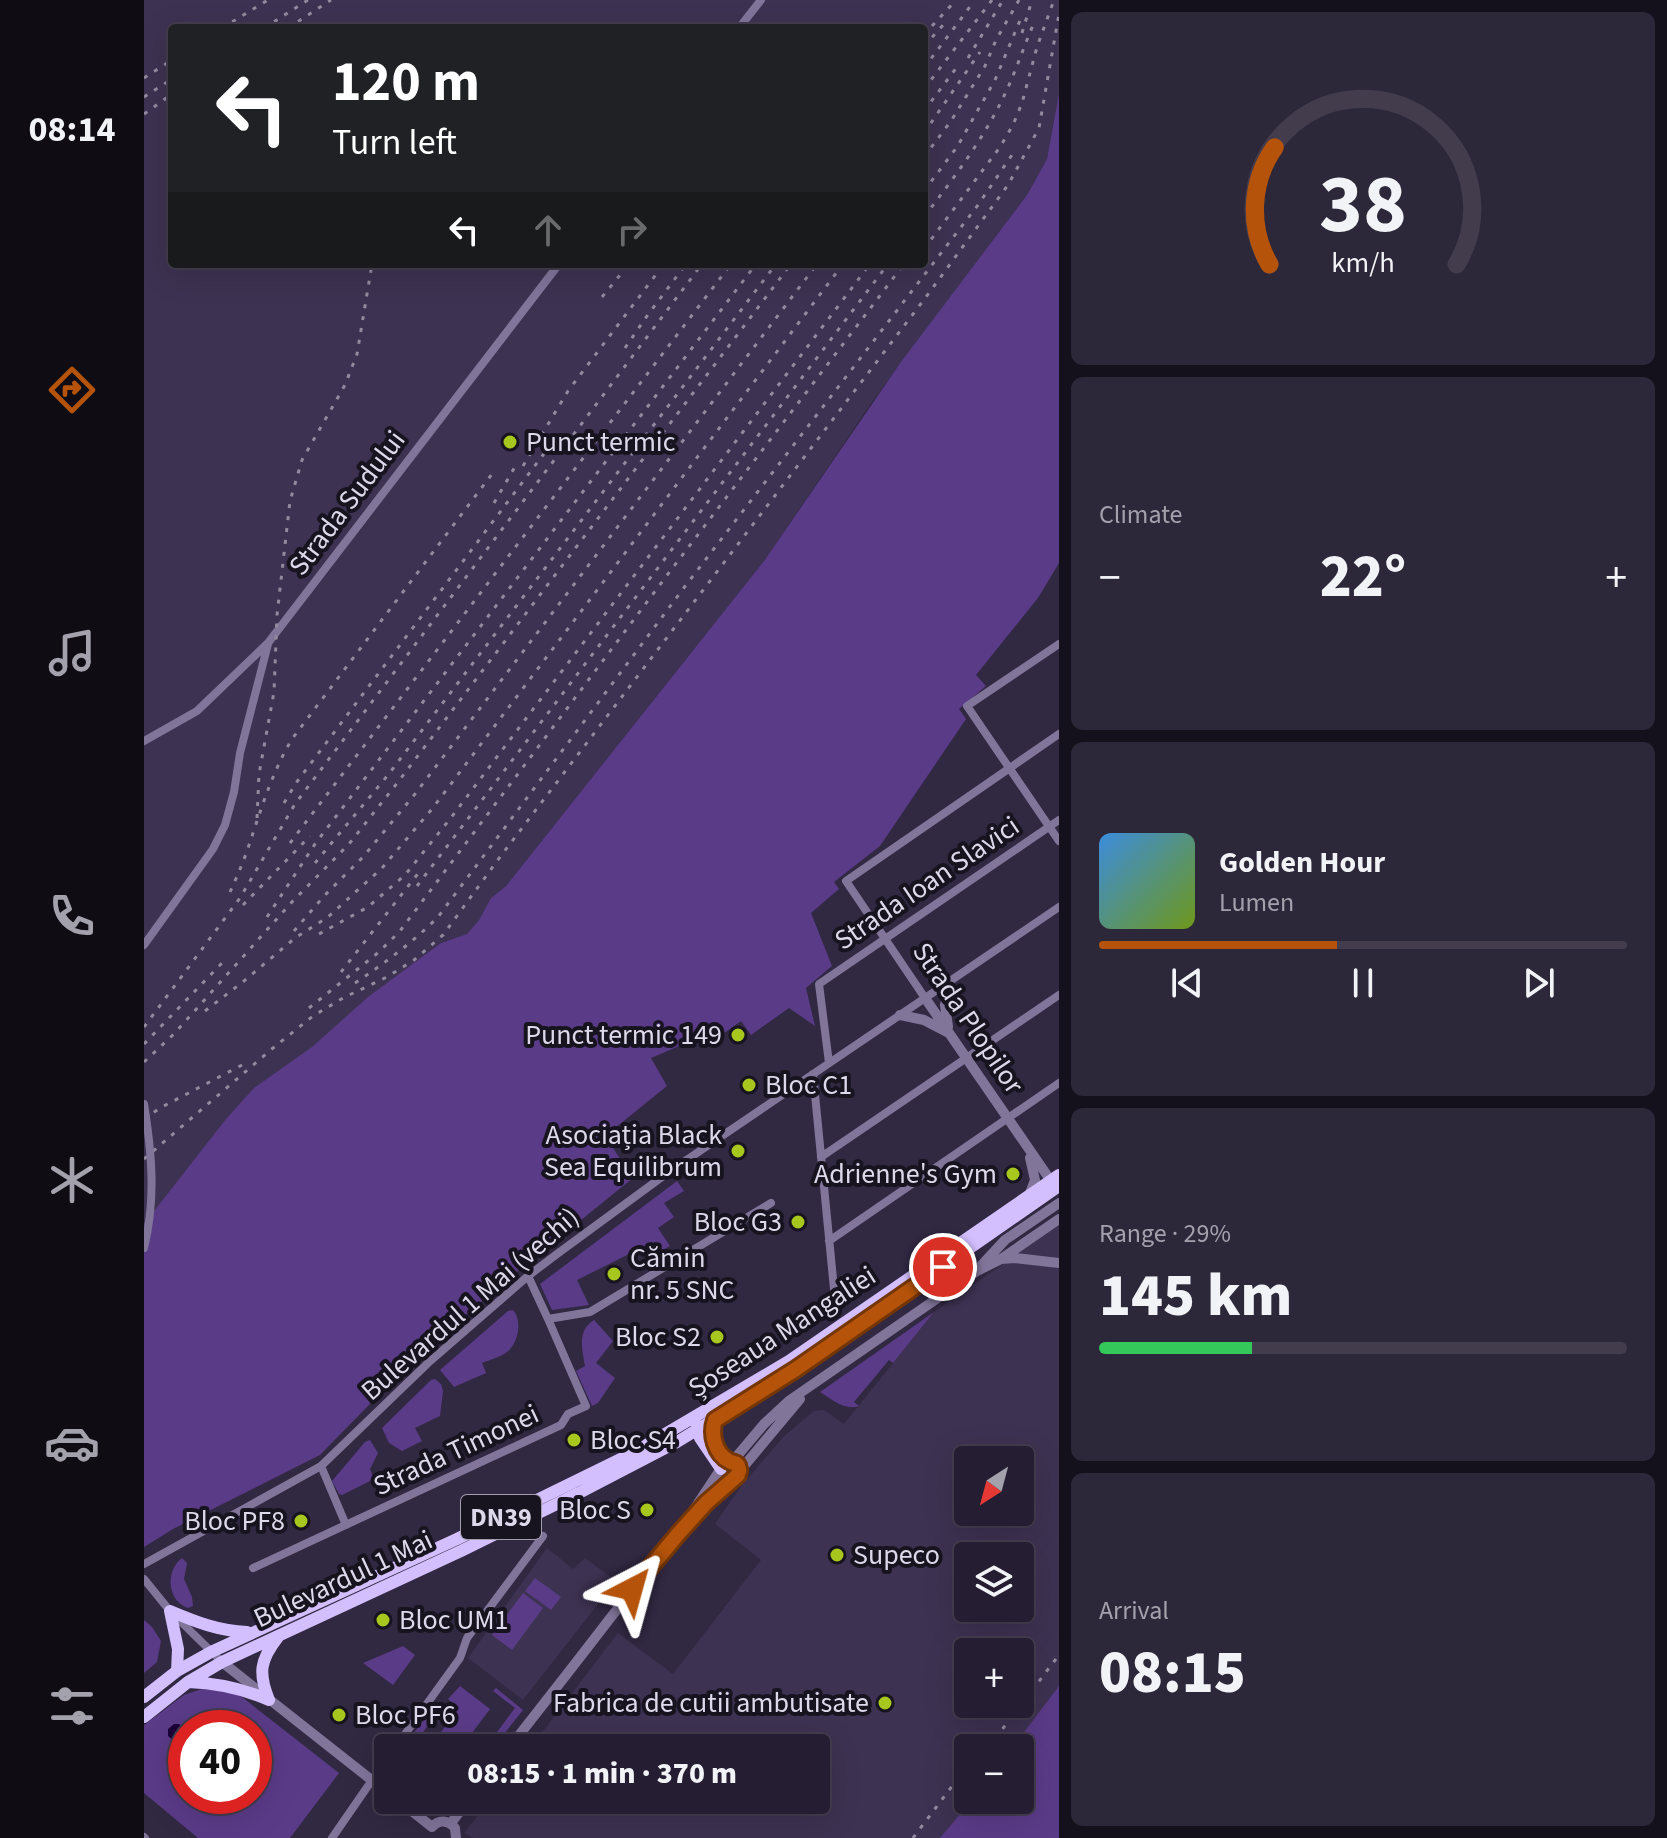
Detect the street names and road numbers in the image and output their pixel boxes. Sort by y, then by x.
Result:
street label: Strada Sudului [279,422,415,584]
street label: Strada Ioan Slavici [827,806,1027,960]
street label: Strada Plopilor [903,934,1034,1102]
street label: Bulevardul 1 Mai (vechi) [352,1198,588,1410]
street label: Șoseaua Mangaliei [680,1256,884,1408]
street label: Strada Timonei [367,1394,545,1506]
road number: DN39 [461,1495,541,1539]
street label: Bulevardul 1 Mai [247,1520,439,1638]

